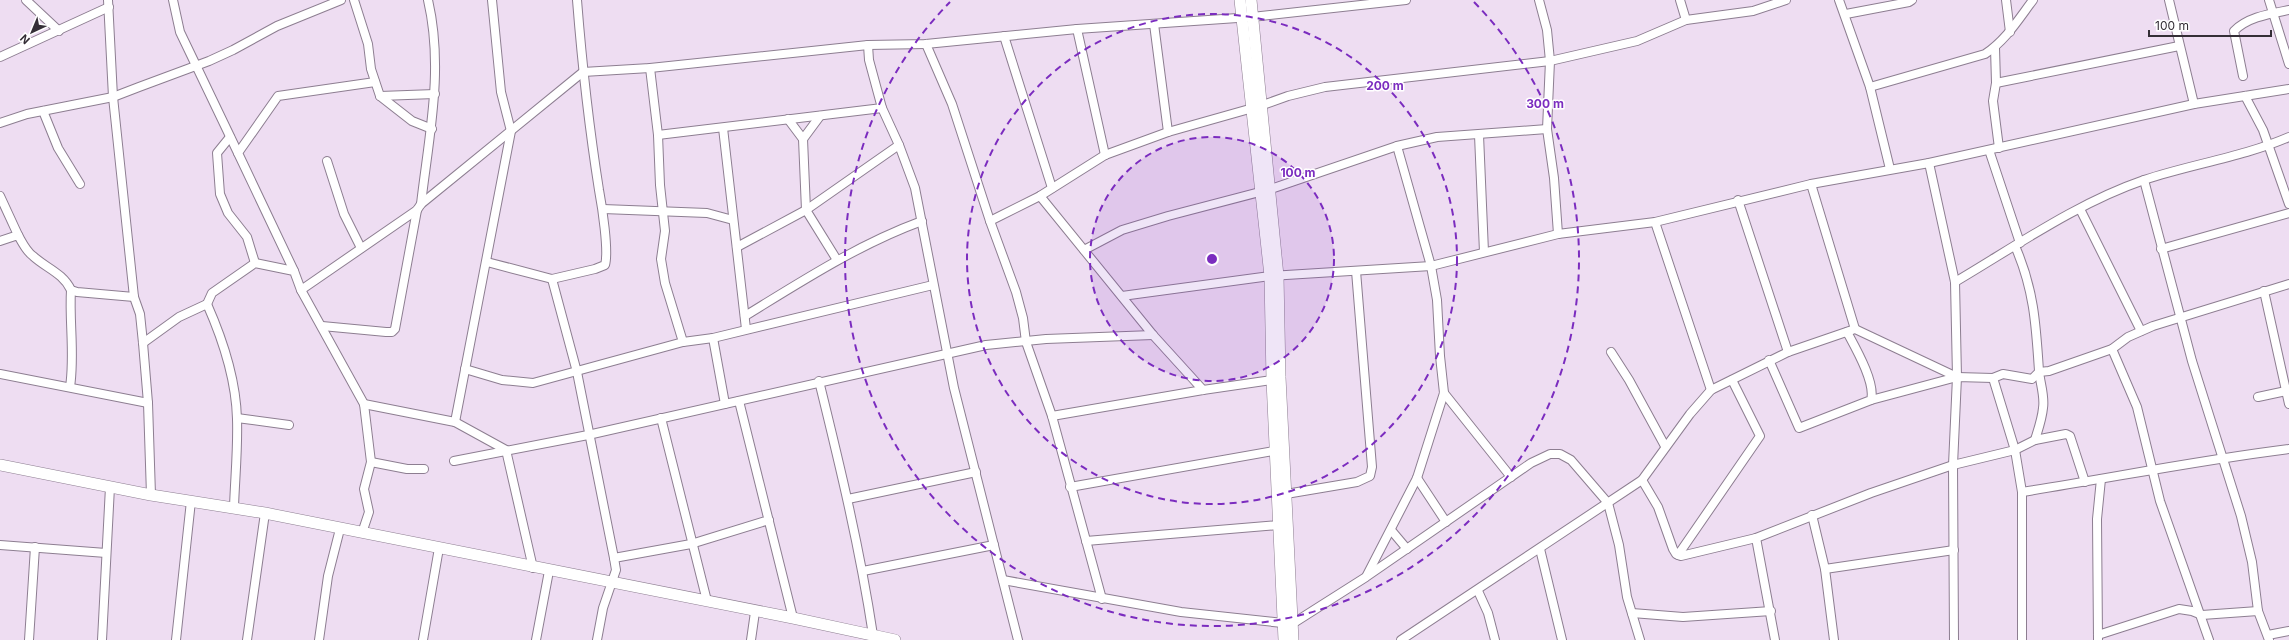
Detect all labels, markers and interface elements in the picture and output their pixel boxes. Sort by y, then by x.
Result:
north arrow [12,12,52,52]
scale bar [2149,12,2271,38]
text: 100 m [2155,18,2189,33]
text: N [17,31,33,47]
text: 200 m [1366,78,1404,93]
text: 300 m [1526,96,1564,111]
text: 100 m [1280,165,1316,180]
centre of rings [1205,252,1219,266]

